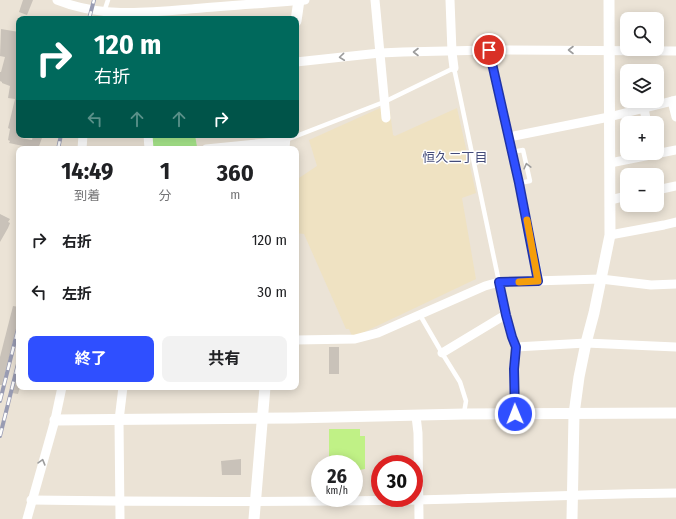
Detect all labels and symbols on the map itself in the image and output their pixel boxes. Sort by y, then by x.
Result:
pin [472,33,506,67]
one-way arrow [568,46,574,54]
one-way arrow [413,48,419,56]
one-way arrow [338,52,345,61]
district label: 恒久二丁目 [422,150,488,165]
one-way arrow [523,163,531,169]
position arrow [494,393,536,435]
speed limit sign: 30 [371,455,423,507]
one-way arrow [37,459,46,466]

